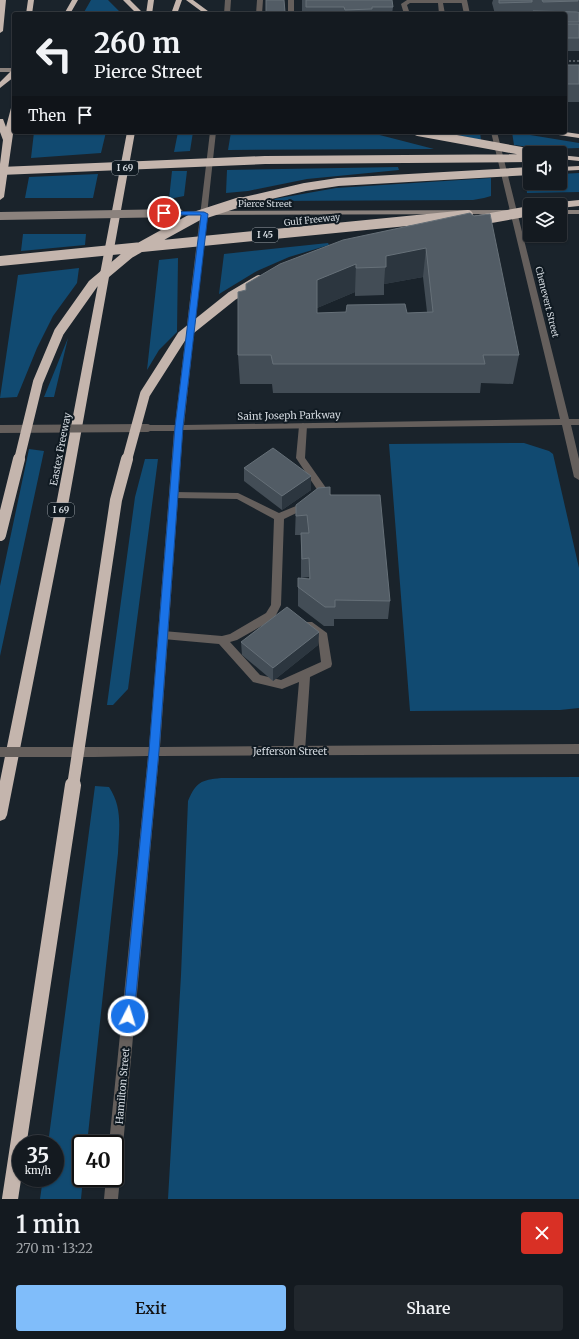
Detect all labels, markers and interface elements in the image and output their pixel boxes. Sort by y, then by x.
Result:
text: 260 m [94,25,180,61]
icon: left [28,28,80,80]
text: Pierce Street [94,60,202,83]
icon: arrive [74,104,96,126]
text: Then [28,106,66,125]
map controls [523,146,567,242]
button: sound [523,146,567,190]
road number: I 69 [112,161,138,175]
pin [147,196,181,230]
street label: Pierce Street [238,198,293,209]
button: layers [523,198,567,242]
icon: arrive [153,202,175,224]
street label: Gulf Freeway [283,211,341,228]
road number: I 45 [252,228,278,242]
street label: Chenevert Street [533,265,562,339]
street label: Saint Joseph Parkway [237,408,341,423]
street label: Eastex Freeway [47,411,74,487]
road number: I 69 [48,503,74,517]
street label: Jefferson Street [252,745,327,758]
position arrow [107,995,149,1037]
street label: Hamilton Street [113,1047,132,1125]
speed limit sign: 40 [72,1135,124,1187]
text: 35 [27,1143,49,1168]
text: km/h [25,1164,51,1177]
text: 1 min [16,1209,81,1240]
button: close [521,1212,563,1254]
text: 270 m · 13:22 [16,1240,93,1257]
button: Exit [16,1285,286,1331]
button: Share [294,1285,563,1331]

